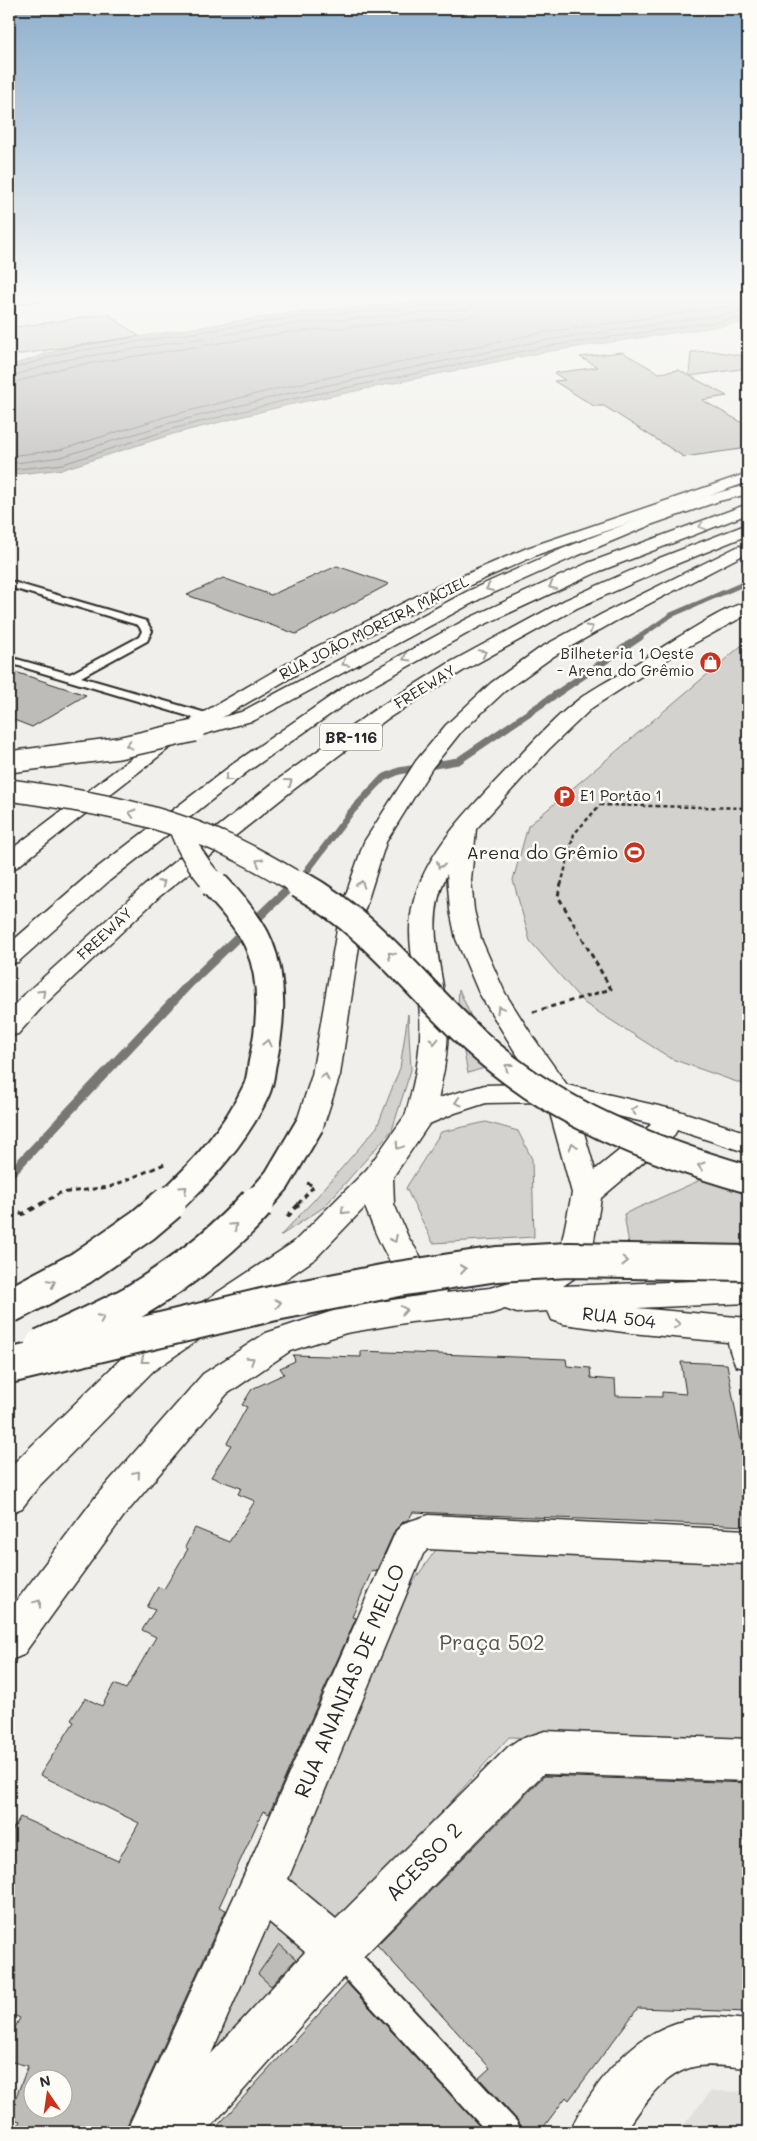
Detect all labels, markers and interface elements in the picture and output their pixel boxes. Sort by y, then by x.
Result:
one-way arrow [699,520,707,530]
street label: RUA JOÃO MOREIRA MACIEL [276,571,472,684]
one-way arrow [548,580,557,591]
one-way arrow [485,581,494,592]
one-way arrow [584,624,593,634]
place label: Bilheteria 1 Oeste - Arena do Grêmio [557,643,694,680]
one-way arrow [477,649,486,659]
shop icon: Bilheteria 1 Oeste - Arena do Grêmio [698,651,722,675]
one-way arrow [403,652,412,662]
one-way arrow [342,657,351,667]
street label: FREEWAY [390,660,459,713]
road number: BR-116 [320,724,382,750]
one-way arrow [125,739,133,750]
one-way arrow [224,772,233,781]
one-way arrow [283,779,292,787]
parking icon: E1 Portão 1 [552,784,576,808]
place label: E1 Portão 1 [580,785,662,805]
one-way arrow [129,808,137,818]
place label: Arena do Grêmio [467,840,618,864]
sports icon: Arena do Grêmio [622,841,646,865]
one-way arrow [256,858,265,868]
one-way arrow [436,860,447,869]
one-way arrow [156,880,165,888]
one-way arrow [356,880,366,888]
street label: FREEWAY [72,903,136,964]
one-way arrow [388,952,397,961]
one-way arrow [37,990,46,999]
one-way arrow [496,1006,506,1015]
one-way arrow [261,1038,272,1047]
one-way arrow [429,1038,439,1045]
one-way arrow [505,1065,514,1073]
one-way arrow [319,1073,330,1082]
one-way arrow [454,1097,462,1107]
one-way arrow [630,1105,639,1116]
one-way arrow [396,1141,405,1150]
one-way arrow [569,1142,579,1151]
one-way arrow [698,1162,706,1172]
one-way arrow [178,1186,187,1195]
one-way arrow [341,1205,350,1214]
one-way arrow [229,1223,238,1232]
one-way arrow [388,1234,398,1243]
one-way arrow [622,1256,629,1266]
one-way arrow [459,1265,468,1275]
one-way arrow [47,1279,56,1289]
one-way arrow [273,1298,282,1308]
street label: RUA 504 [581,1301,658,1333]
one-way arrow [400,1305,408,1316]
one-way arrow [96,1314,105,1324]
one-way arrow [674,1319,682,1330]
one-way arrow [141,1354,150,1362]
one-way arrow [245,1357,255,1366]
one-way arrow [132,1471,141,1480]
street label: RUA ANANIAS DE MELLO [287,1559,410,1802]
one-way arrow [32,1599,41,1609]
park label: Praça 502 [439,1628,545,1655]
street label: ACESSO 2 [379,1816,467,1906]
north arrow [22,2068,72,2118]
text: N [38,2070,52,2091]

